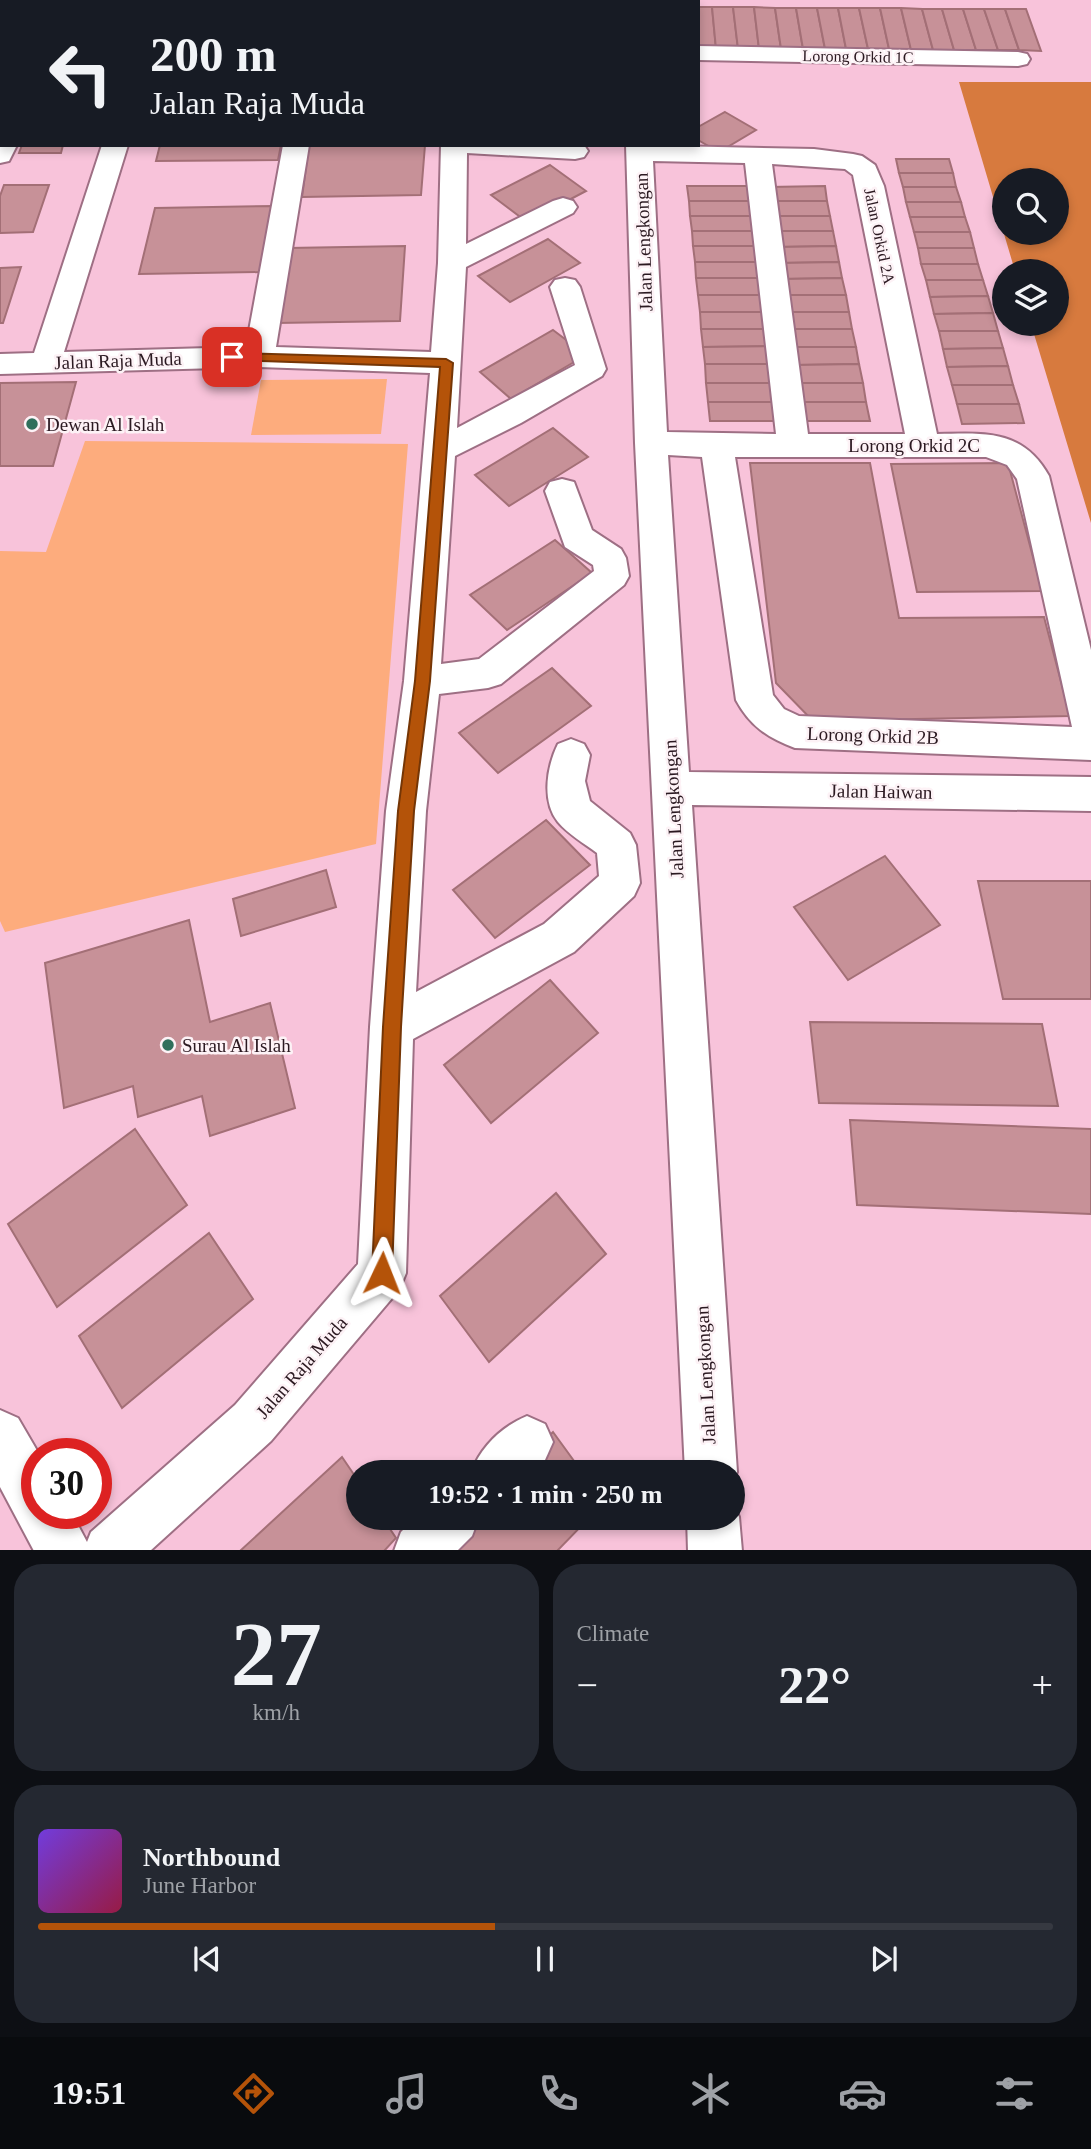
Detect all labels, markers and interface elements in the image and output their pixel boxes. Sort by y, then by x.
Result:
text: 200 m [150,27,277,82]
icon: left [35,28,126,119]
street label: Lorong Orkid 1C [802,47,914,67]
text: Jalan Raja Muda [150,85,365,121]
map controls [992,168,1069,336]
button: search [992,168,1069,245]
street label: Jalan Lengkongan [631,172,656,312]
street label: Jalan Orkid 2A [861,187,898,286]
button: layers [992,259,1069,336]
pin [202,327,262,387]
icon: arrive [213,338,251,376]
street label: Jalan Raja Muda [54,348,183,373]
place label: Dewan Al Islah [46,414,165,435]
marker: Dewan Al Islah [24,416,40,432]
street label: Lorong Orkid 2C [848,435,980,456]
street label: Lorong Orkid 2B [807,723,939,748]
street label: Jalan Lengkongan [659,739,688,879]
street label: Jalan Haiwan [829,780,933,803]
place label: Surau Al Islah [182,1035,291,1056]
marker: Surau Al Islah [160,1037,176,1053]
position arrow [345,1236,419,1310]
street label: Jalan Lengkongan [691,1305,720,1445]
street label: Jalan Raja Muda [252,1312,352,1422]
speed limit sign: 30 [21,1438,112,1529]
text: 19:52 · 1 min · 250 m [429,1480,663,1509]
text: 27 [231,1604,322,1705]
text: Climate [577,1621,649,1646]
text: 22° [778,1657,851,1714]
text: − [577,1664,598,1706]
text: + [1032,1664,1053,1706]
text: km/h [253,1700,300,1725]
text: Northbound [143,1843,280,1872]
text: June Harbor [143,1873,256,1898]
icon: previous [188,1940,226,1978]
icon: pause [526,1940,564,1978]
icon: next [865,1940,903,1978]
icon: directions [229,2069,278,2118]
icon: music [382,2069,431,2118]
icon: phone [534,2069,583,2118]
icon: climate [686,2069,735,2118]
icon: car [838,2069,887,2118]
icon: filters [990,2069,1039,2118]
text: 19:51 [52,2075,126,2111]

